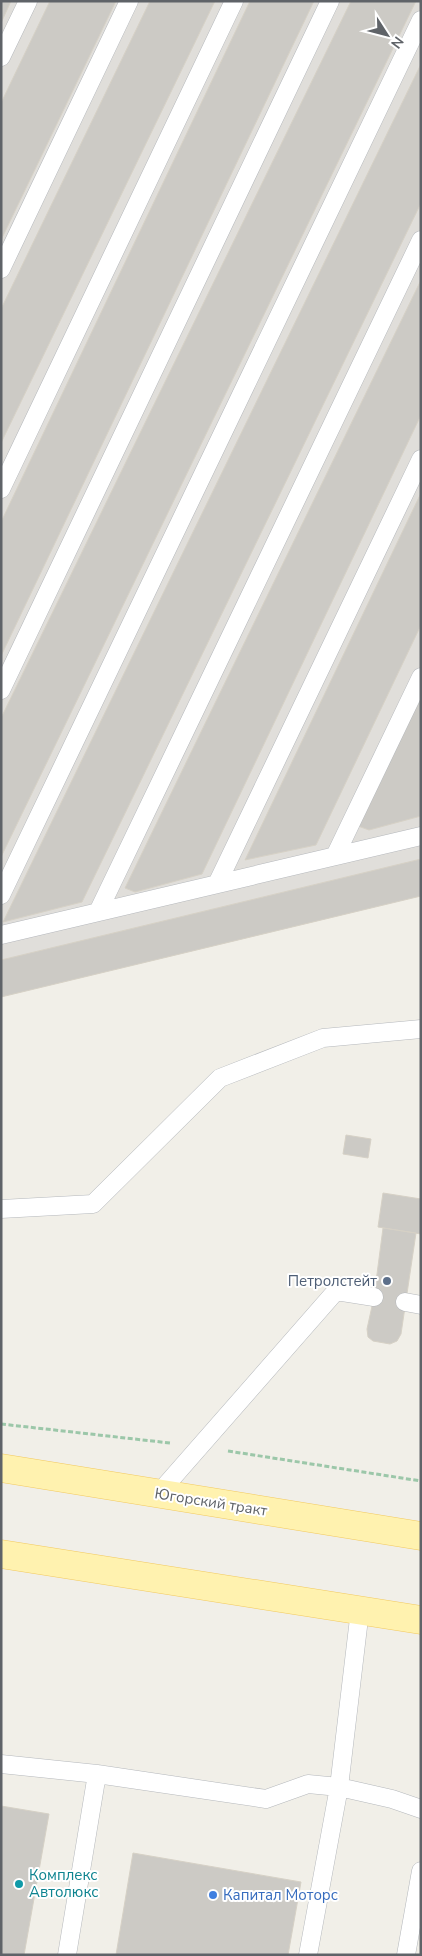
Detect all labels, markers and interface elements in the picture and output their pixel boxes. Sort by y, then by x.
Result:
north arrow [362,10,412,60]
text: N [386,33,408,52]
place label: Петролстейт [288,1271,377,1291]
marker: Петролстейт [381,1275,393,1287]
street label: Югорский тракт [153,1483,269,1521]
place label: Комплекс Автолюкс [29,1865,98,1902]
marker: Комплекс Автолюкс [13,1878,25,1890]
place label: Капитал Моторс [223,1885,338,1905]
marker: Капитал Моторс [207,1889,219,1901]

